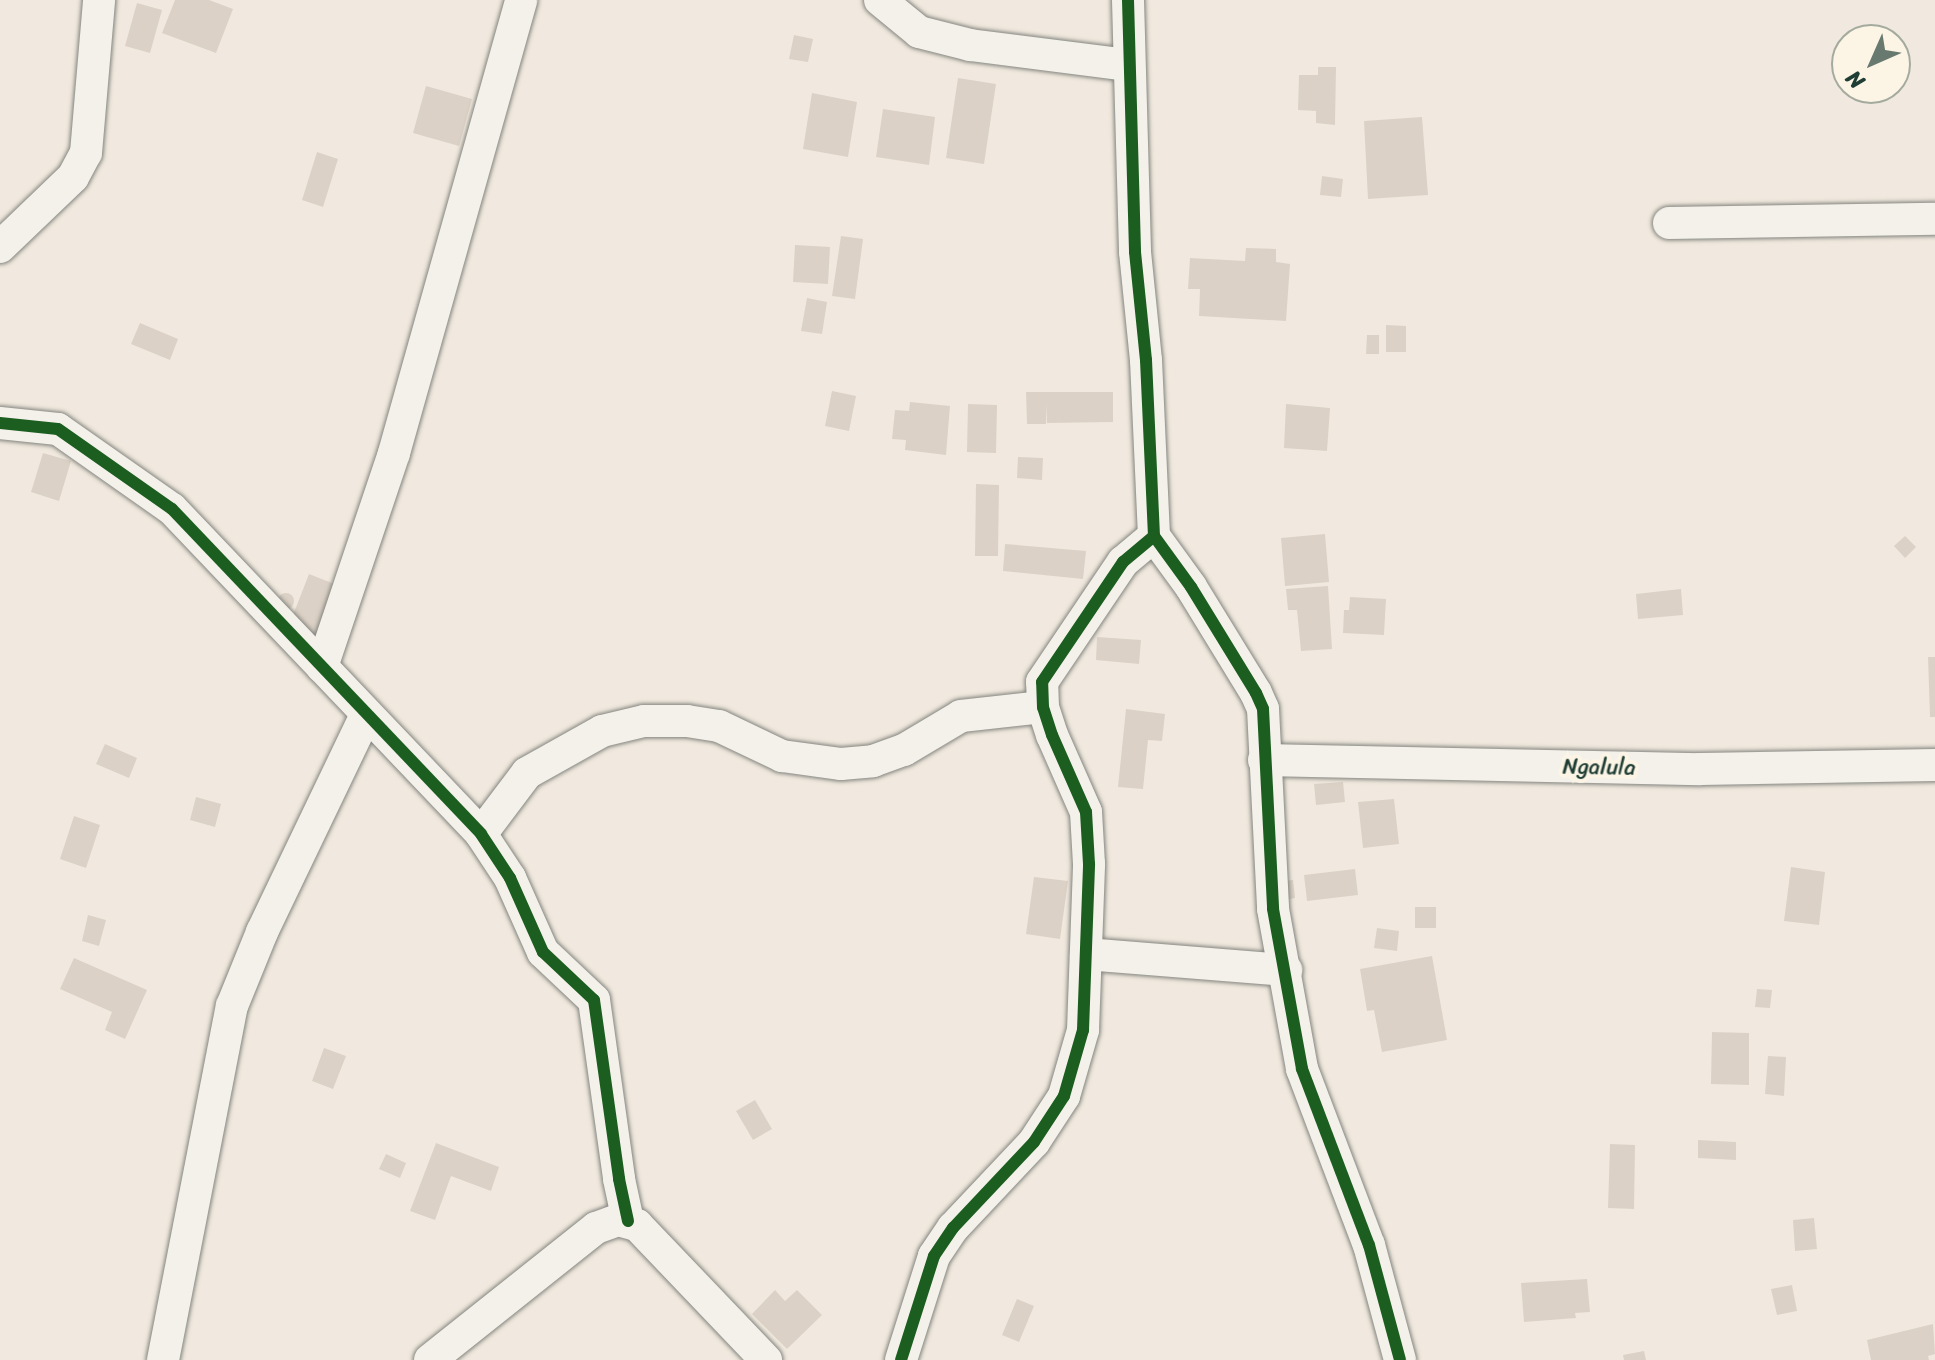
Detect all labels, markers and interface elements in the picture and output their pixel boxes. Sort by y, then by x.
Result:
north arrow [1831,24,1911,104]
text: N [1836,61,1874,99]
street label: Ngalula [1562,753,1636,781]

